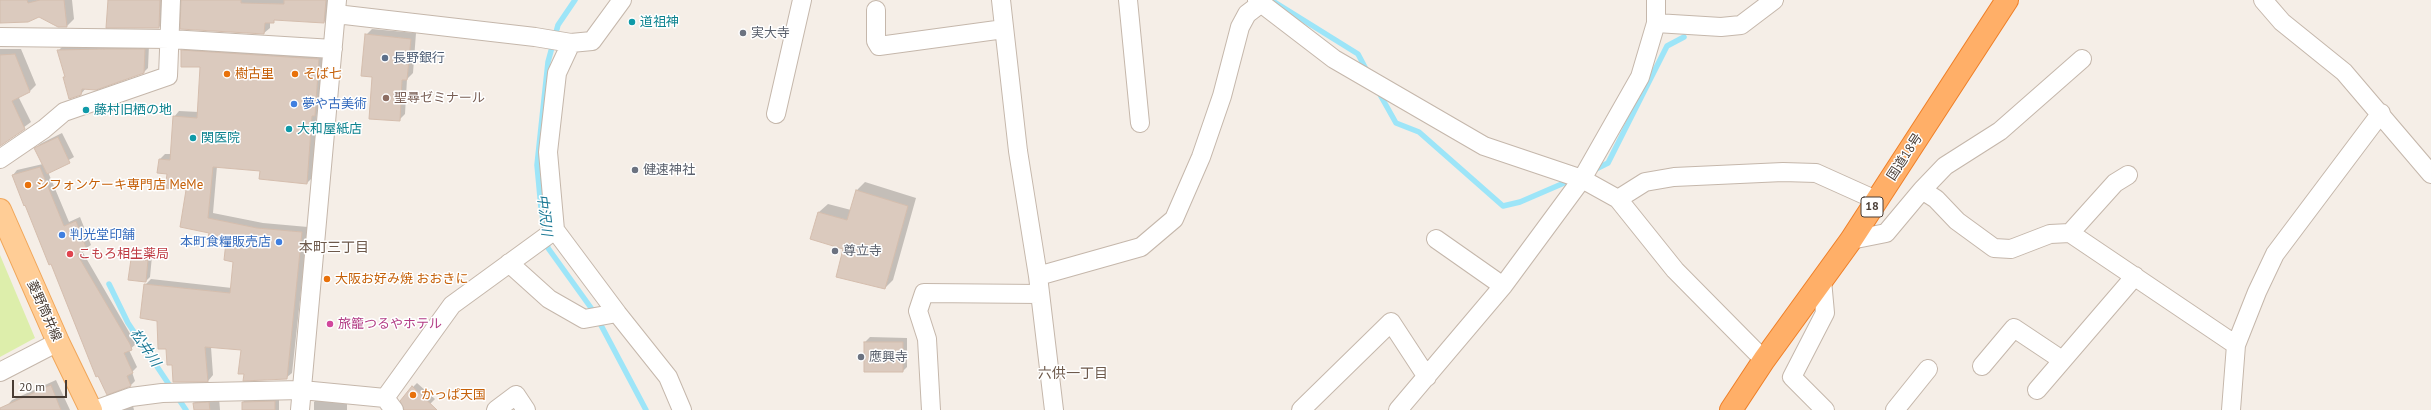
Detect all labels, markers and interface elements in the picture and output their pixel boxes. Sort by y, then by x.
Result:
place label: 道祖神 [640,14,679,30]
marker: 道祖神 [627,17,637,27]
place label: 実大寺 [751,25,790,41]
marker: 実大寺 [738,28,748,38]
place label: 長野銀行 [393,50,445,66]
marker: 長野銀行 [380,53,390,63]
place label: 樹古里 [235,66,274,82]
place label: そば七 [303,66,342,82]
marker: 樹古里 [222,69,232,79]
marker: そば七 [290,69,300,79]
place label: 聖尋ゼミナール [394,90,485,106]
marker: 聖尋ゼミナール [381,93,391,103]
place label: 夢や古美術 [302,96,367,112]
marker: 夢や古美術 [289,99,299,109]
place label: 藤村旧栖の地 [94,102,172,118]
marker: 藤村旧栖の地 [81,105,91,115]
place label: 大和屋紙店 [297,121,362,137]
marker: 大和屋紙店 [284,124,294,134]
place label: 関医院 [201,130,240,146]
street label: 国道18号 [1884,130,1926,184]
marker: 関医院 [188,133,198,143]
place label: 健速神社 [643,162,695,178]
marker: 健速神社 [630,165,640,175]
place label: シフォンケーキ専門店 MeMe [36,177,203,193]
marker: シフォンケーキ専門店 MeMe [23,180,33,190]
water label: 中沢川 [533,193,555,237]
road number: 18 [1861,197,1883,217]
place label: 判光堂印舗 [70,227,135,243]
marker: 判光堂印舗 [57,230,67,240]
place label: 本町食糧販売店 [180,234,271,250]
marker: 本町食糧販売店 [274,237,284,247]
district label: 本町三丁目 [299,240,369,256]
place label: 尊立寺 [843,243,882,259]
place label: こもろ相生薬局 [78,246,169,262]
marker: 尊立寺 [830,246,840,256]
marker: こもろ相生薬局 [65,249,75,259]
place label: 大阪お好み焼 おおきに [335,271,468,287]
marker: 大阪お好み焼 おおきに [322,274,332,284]
street label: 菱野筒井線 [24,278,64,344]
place label: 旅籠つるやホテル [338,316,442,332]
marker: 旅籠つるやホテル [325,319,335,329]
water label: 松井川 [126,326,164,370]
place label: 應興寺 [869,349,908,365]
marker: 應興寺 [856,352,866,362]
district label: 六供一丁目 [1038,366,1108,382]
scale bar [14,372,69,398]
text: 20 m [19,379,45,394]
place label: かっぱ天国 [421,387,486,403]
marker: かっぱ天国 [408,390,418,400]

